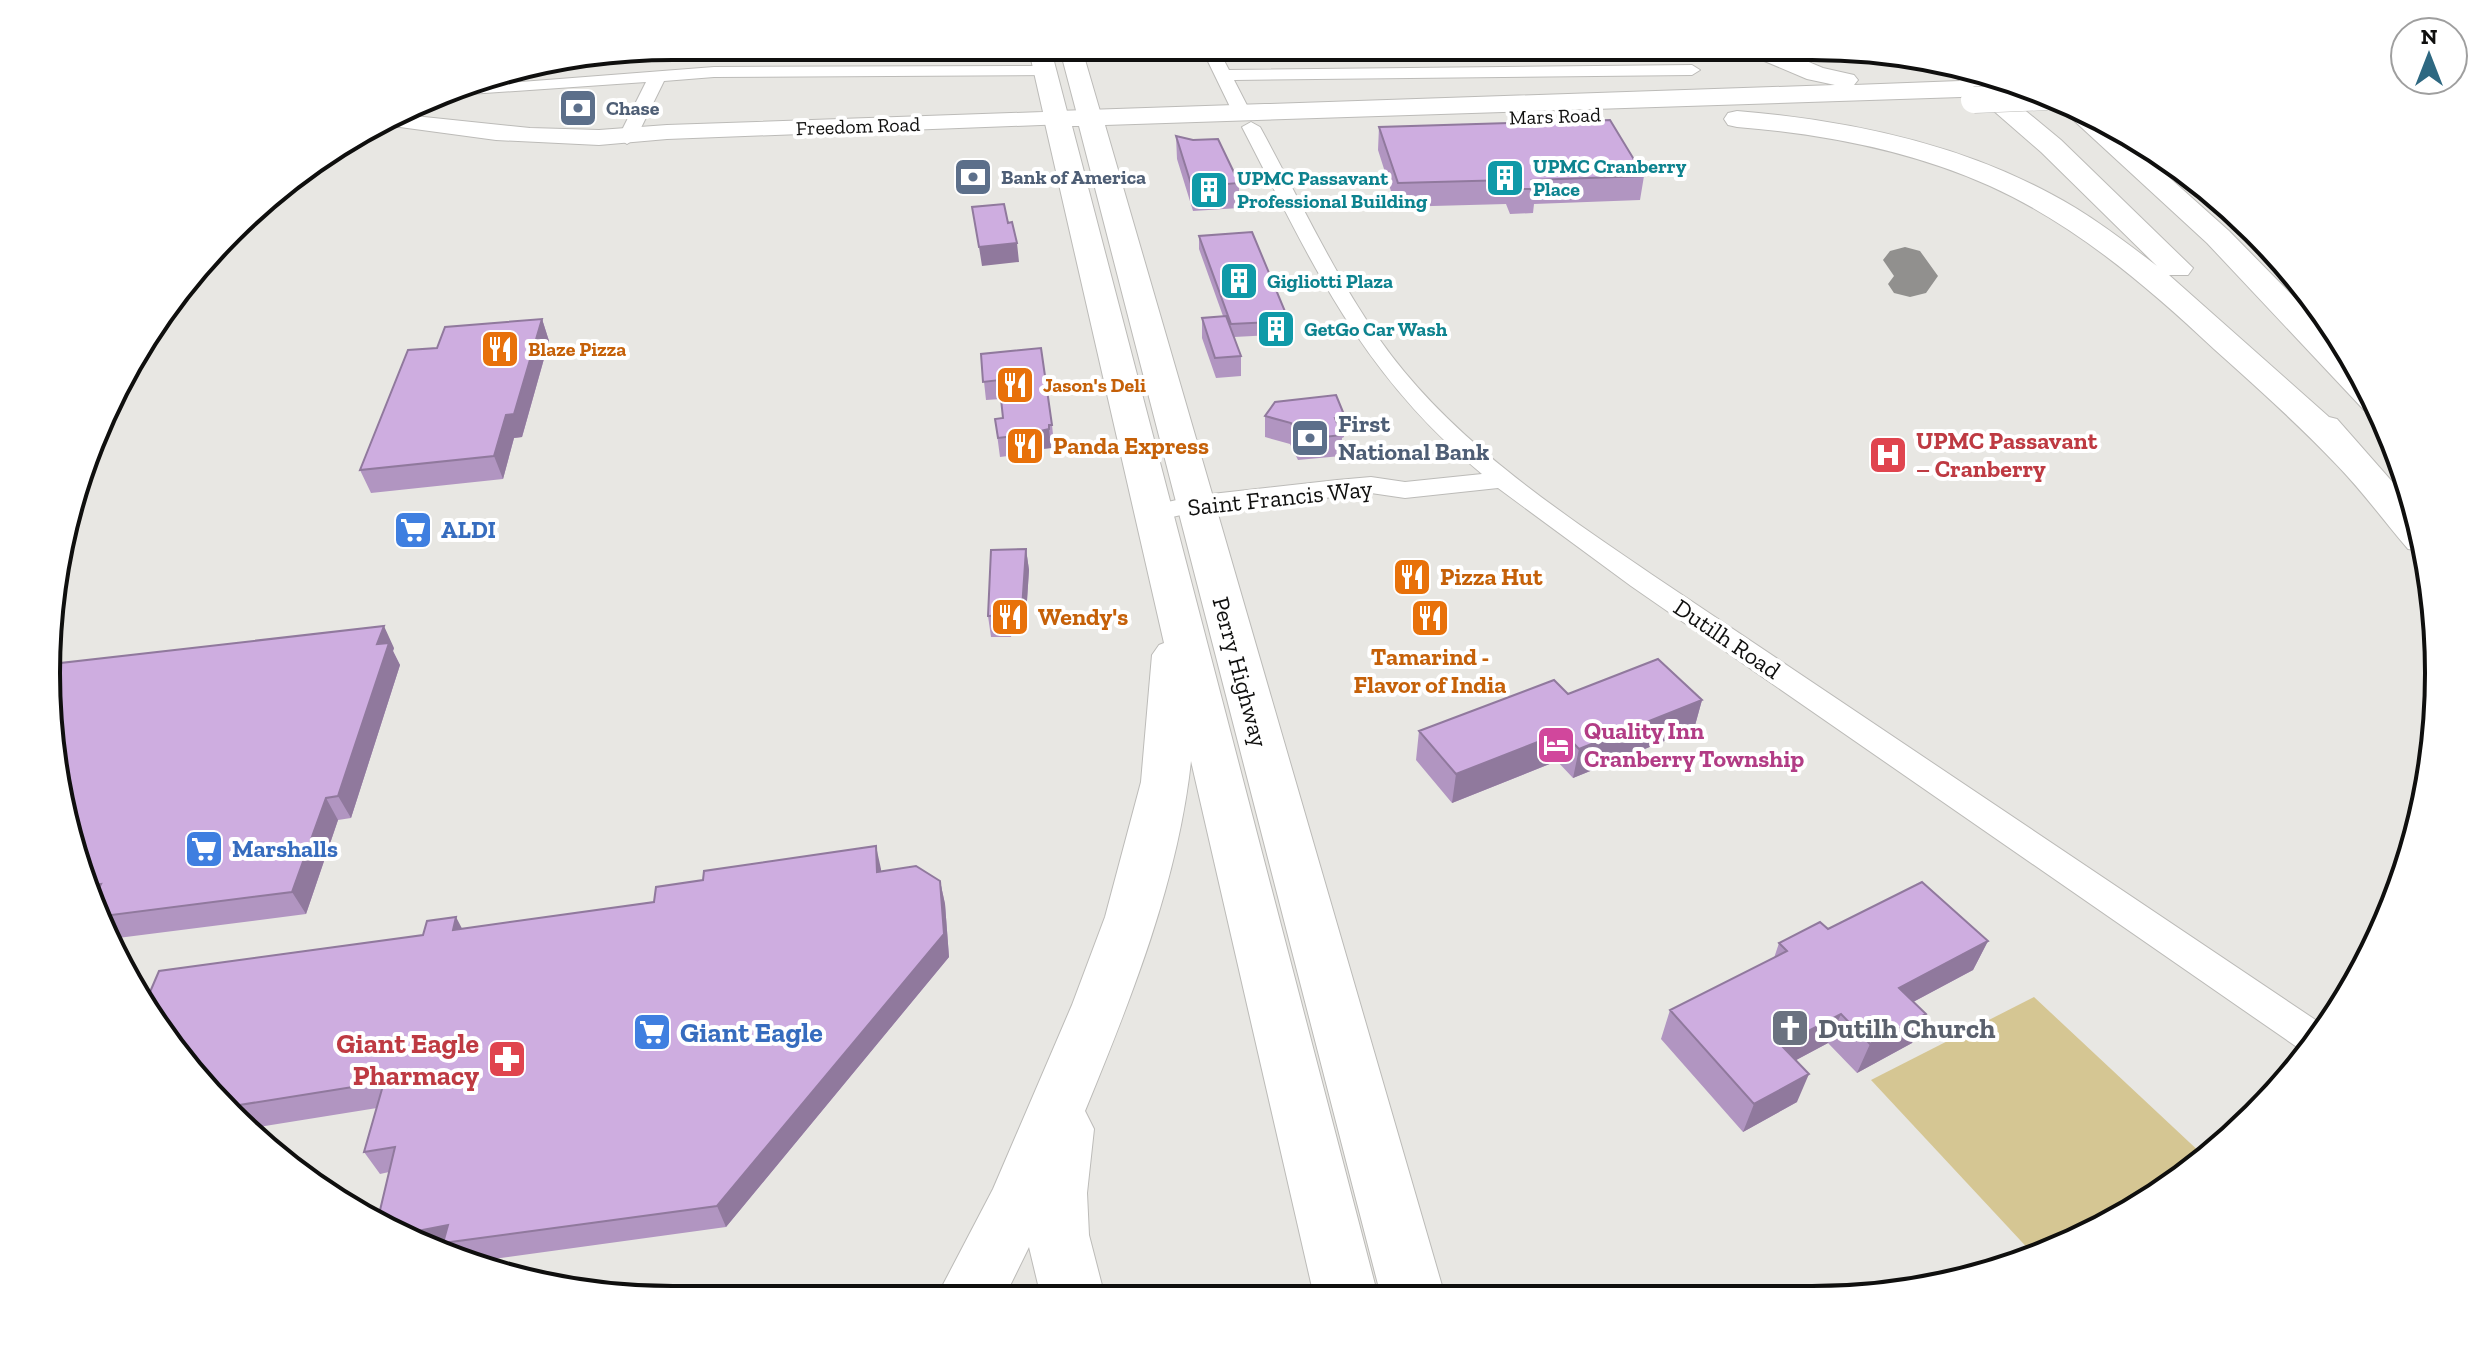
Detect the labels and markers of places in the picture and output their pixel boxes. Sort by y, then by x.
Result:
bank icon: Chase [557,87,599,129]
place label: Chase [606,96,660,120]
place label: UPMC Cranberry Place [1533,154,1687,201]
bank icon: Bank of America [952,156,994,198]
building icon: UPMC Cranberry Place [1484,157,1526,199]
place label: Bank of America [1001,165,1146,189]
place label: UPMC Passavant Professional Building [1237,166,1428,213]
building icon: UPMC Passavant Professional Building [1188,169,1230,211]
building icon: Gigliotti Plaza [1218,260,1260,302]
place label: Gigliotti Plaza [1267,269,1393,293]
building icon: GetGo Car Wash [1255,308,1297,350]
place label: GetGo Car Wash [1304,317,1448,341]
restaurant icon: Blaze Pizza [479,328,521,370]
place label: Blaze Pizza [528,337,626,361]
restaurant icon: Jason's Deli [994,364,1036,406]
place label: Jason's Deli [1043,373,1146,397]
place label: First National Bank [1338,409,1489,466]
bank icon: First National Bank [1289,417,1331,459]
restaurant icon: Panda Express [1004,425,1046,467]
place label: UPMC Passavant – Cranberry [1916,426,2098,483]
place label: Panda Express [1053,431,1209,460]
hospital icon: UPMC Passavant – Cranberry [1867,434,1909,476]
supermarket icon: ALDI [392,509,434,551]
place label: ALDI [441,515,496,544]
restaurant icon: Pizza Hut [1391,556,1433,598]
place label: Pizza Hut [1440,562,1543,591]
restaurant icon: Wendy's [989,596,1031,638]
restaurant icon: Tamarind - Flavor of India [1409,597,1451,639]
place label: Wendy's [1038,602,1128,631]
place label: Tamarind - Flavor of India [1354,642,1506,699]
place label: Quality Inn Cranberry Township [1584,716,1804,773]
hotel icon: Quality Inn Cranberry Township [1535,724,1577,766]
supermarket icon: Marshalls [183,828,225,870]
place label: Marshalls [232,834,338,863]
church icon: Dutilh Church [1769,1007,1811,1049]
supermarket icon: Giant Eagle [631,1011,673,1053]
place label: Dutilh Church [1818,1012,1995,1045]
place label: Giant Eagle [680,1016,823,1049]
place label: Giant Eagle Pharmacy [336,1027,479,1092]
pharmacy icon: Giant Eagle Pharmacy [486,1038,528,1080]

